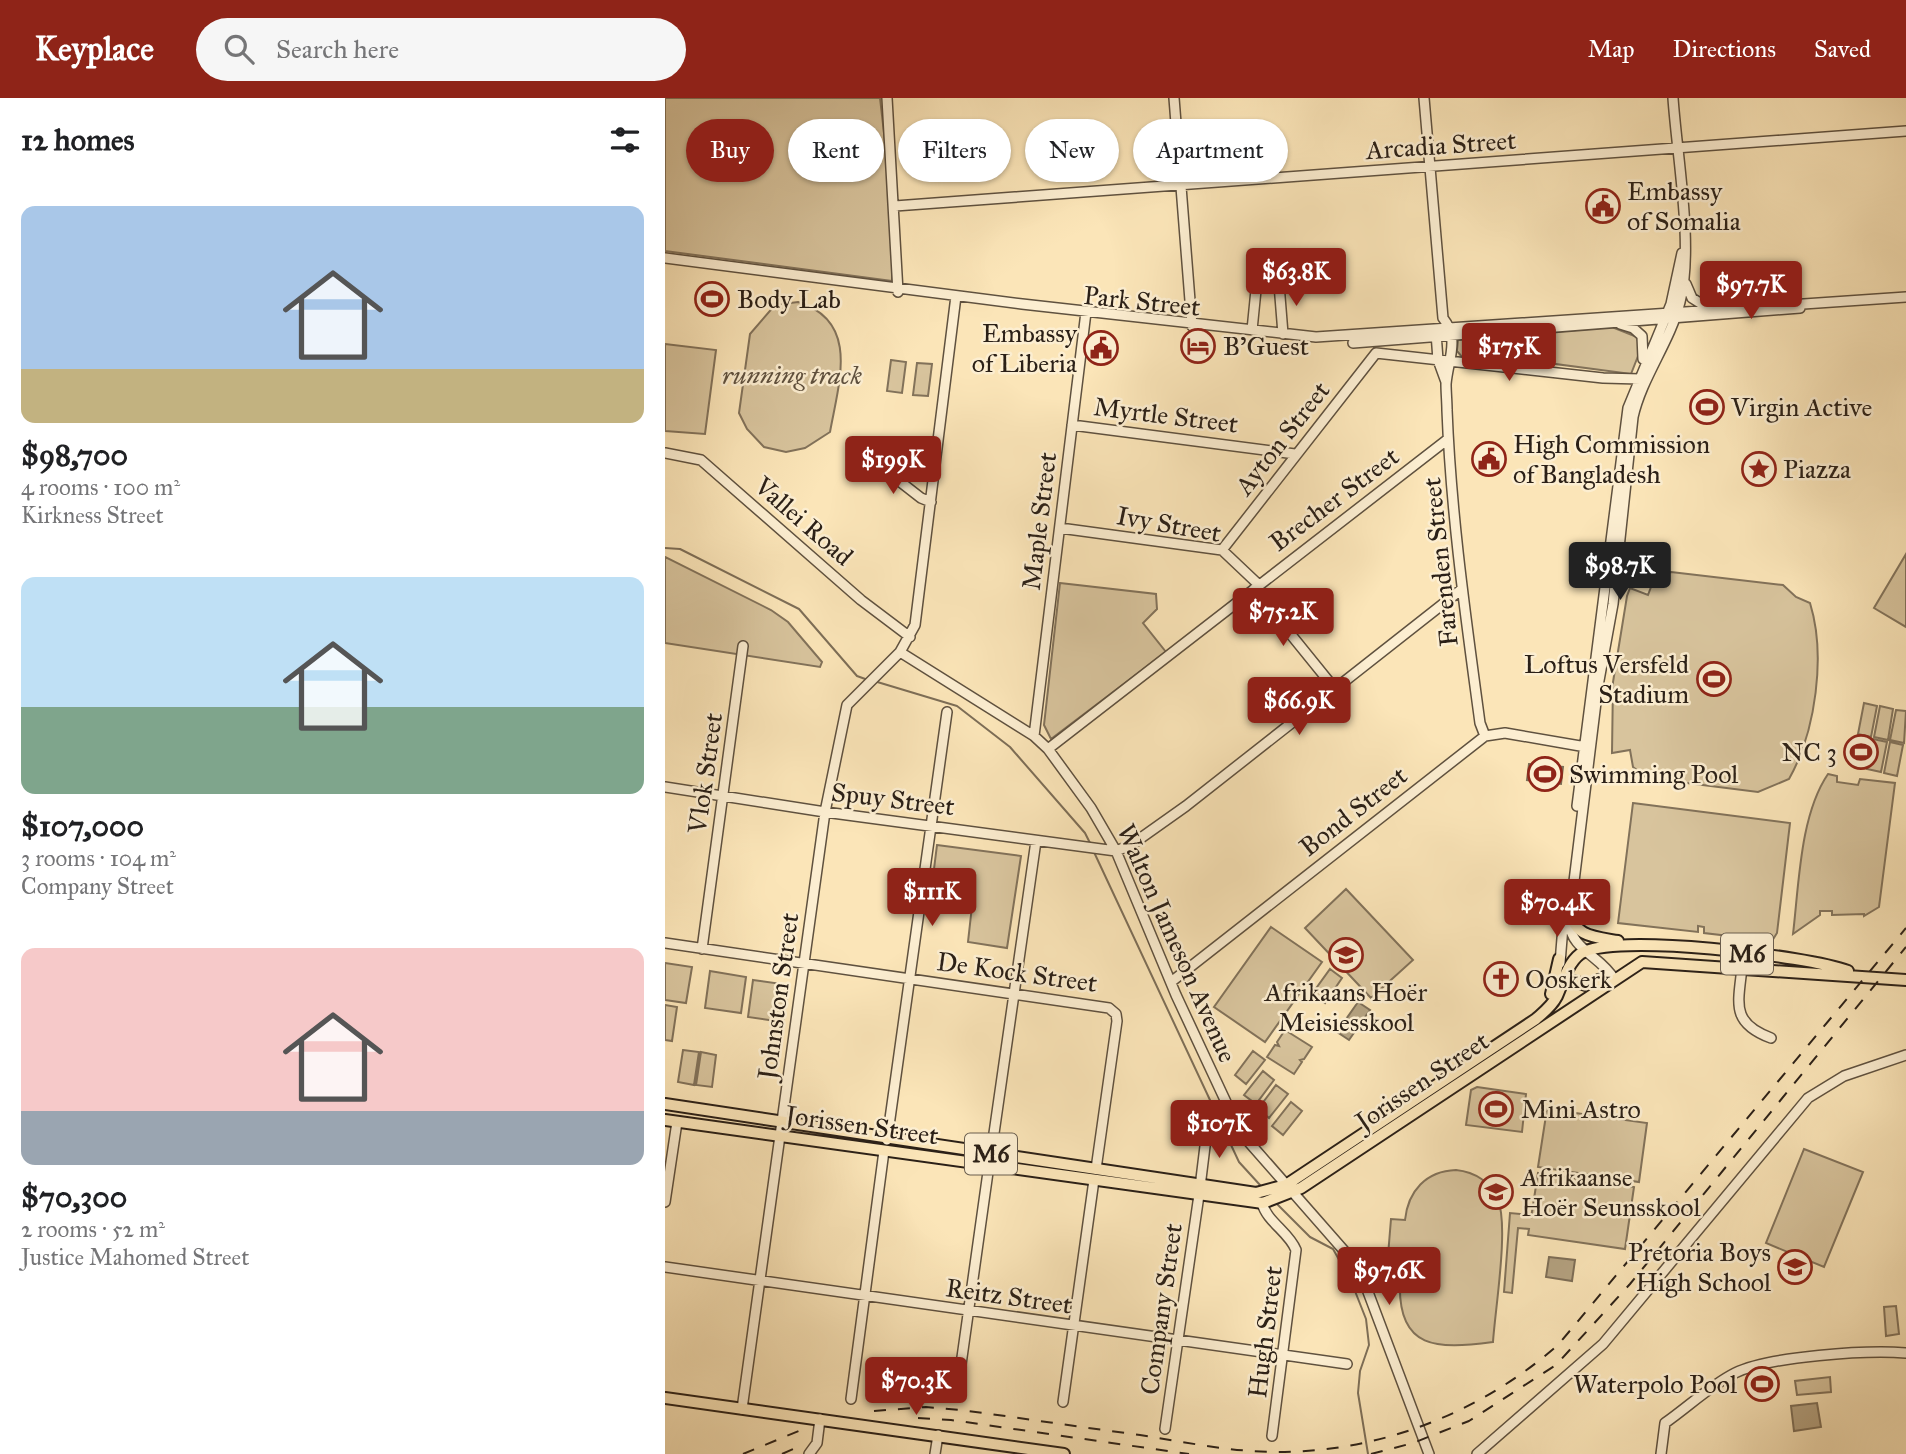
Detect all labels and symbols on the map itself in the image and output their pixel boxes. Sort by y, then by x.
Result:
street label: Arcadia Street [1364,124,1517,166]
place label: Embassy of Somalia [1627,175,1741,237]
public building icon: Embassy of Somalia [1584,187,1622,225]
pin: $63.8K [1239,248,1353,308]
pin: $97.7K [1694,262,1808,321]
street label: Park Street [1082,279,1202,323]
sports icon: Body Lab [693,280,731,318]
place label: Body Lab [737,283,841,315]
place label: Embassy of Liberia [972,317,1078,379]
pin: $175K [1460,324,1558,383]
hotel icon: B'Guest [1179,327,1217,365]
public building icon: Embassy of Liberia [1082,329,1120,367]
place label: B'Guest [1223,330,1309,362]
park label: running track [722,359,862,391]
street label: Ayton Street [1227,375,1336,502]
sports icon: Virgin Active [1688,388,1726,426]
street label: Myrtle Street [1092,390,1240,440]
place label: Virgin Active [1730,391,1872,423]
place label: High Commission of Bangladesh [1513,428,1710,490]
pin: $199K [844,436,942,496]
street label: Brecher Street [1263,440,1405,558]
public building icon: High Commission of Bangladesh [1470,440,1508,478]
street label: Maple Street [1015,450,1063,592]
place icon: Piazza [1740,450,1778,488]
place label: Piazza [1783,453,1851,485]
street label: Vallei Road [747,469,860,572]
street label: Farenden Street [1415,476,1465,648]
street label: Ivy Street [1114,499,1224,549]
pin: $98.7K [1563,542,1677,602]
pin: $75.2K [1226,588,1340,648]
place label: Loftus Versfeld Stadium [1524,648,1689,710]
sports icon: Loftus Versfeld Stadium [1695,660,1733,698]
pin: $66.9K [1242,678,1356,737]
street label: Vlok Street [681,711,729,836]
sports icon: NC 3 [1842,733,1880,771]
place label: NC 3 [1781,736,1837,768]
sports icon: Swimming Pool [1526,755,1564,793]
place label: Swimming Pool [1569,758,1738,790]
street label: Bond Street [1293,759,1413,863]
street label: Spuy Street [829,776,957,822]
street label: Walton Jameson Avenue [1110,819,1244,1067]
pin: $111K [883,868,981,928]
pin: $70.4K [1500,880,1614,939]
street label: Johnston Street [750,911,806,1084]
road number: M6 [1721,934,1773,974]
school or university icon: Afrikaans Hoër Meisiesskool [1327,936,1365,974]
street label: De Kock Street [935,945,1099,999]
church icon: Ooskerk [1482,960,1520,998]
place label: Ooskerk [1525,963,1613,995]
place label: Afrikaans Hoër Meisiesskool [1264,976,1427,1038]
street label: Jorissen Street [1347,1025,1495,1139]
sports icon: Mini Astro [1477,1090,1515,1128]
place label: Mini Astro [1521,1093,1641,1125]
street label: Jorissen Street [780,1098,941,1152]
pin: $107K [1170,1100,1268,1160]
road number: M6 [965,1134,1017,1174]
place label: Afrikaanse Hoër Seunsskool [1520,1161,1701,1223]
school or university icon: Afrikaanse Hoër Seunsskool [1477,1173,1515,1211]
street label: Company Street [1133,1221,1189,1397]
place label: Pretoria Boys High School [1628,1236,1771,1298]
pin: $97.6K [1332,1248,1446,1307]
school or university icon: Pretoria Boys High School [1776,1248,1814,1286]
street label: Hugh Street [1241,1264,1289,1400]
street label: Reitz Street [944,1271,1074,1321]
pin: $70.3K [859,1358,973,1417]
sports icon: Waterpolo Pool [1743,1365,1781,1403]
place label: Waterpolo Pool [1573,1368,1737,1400]

